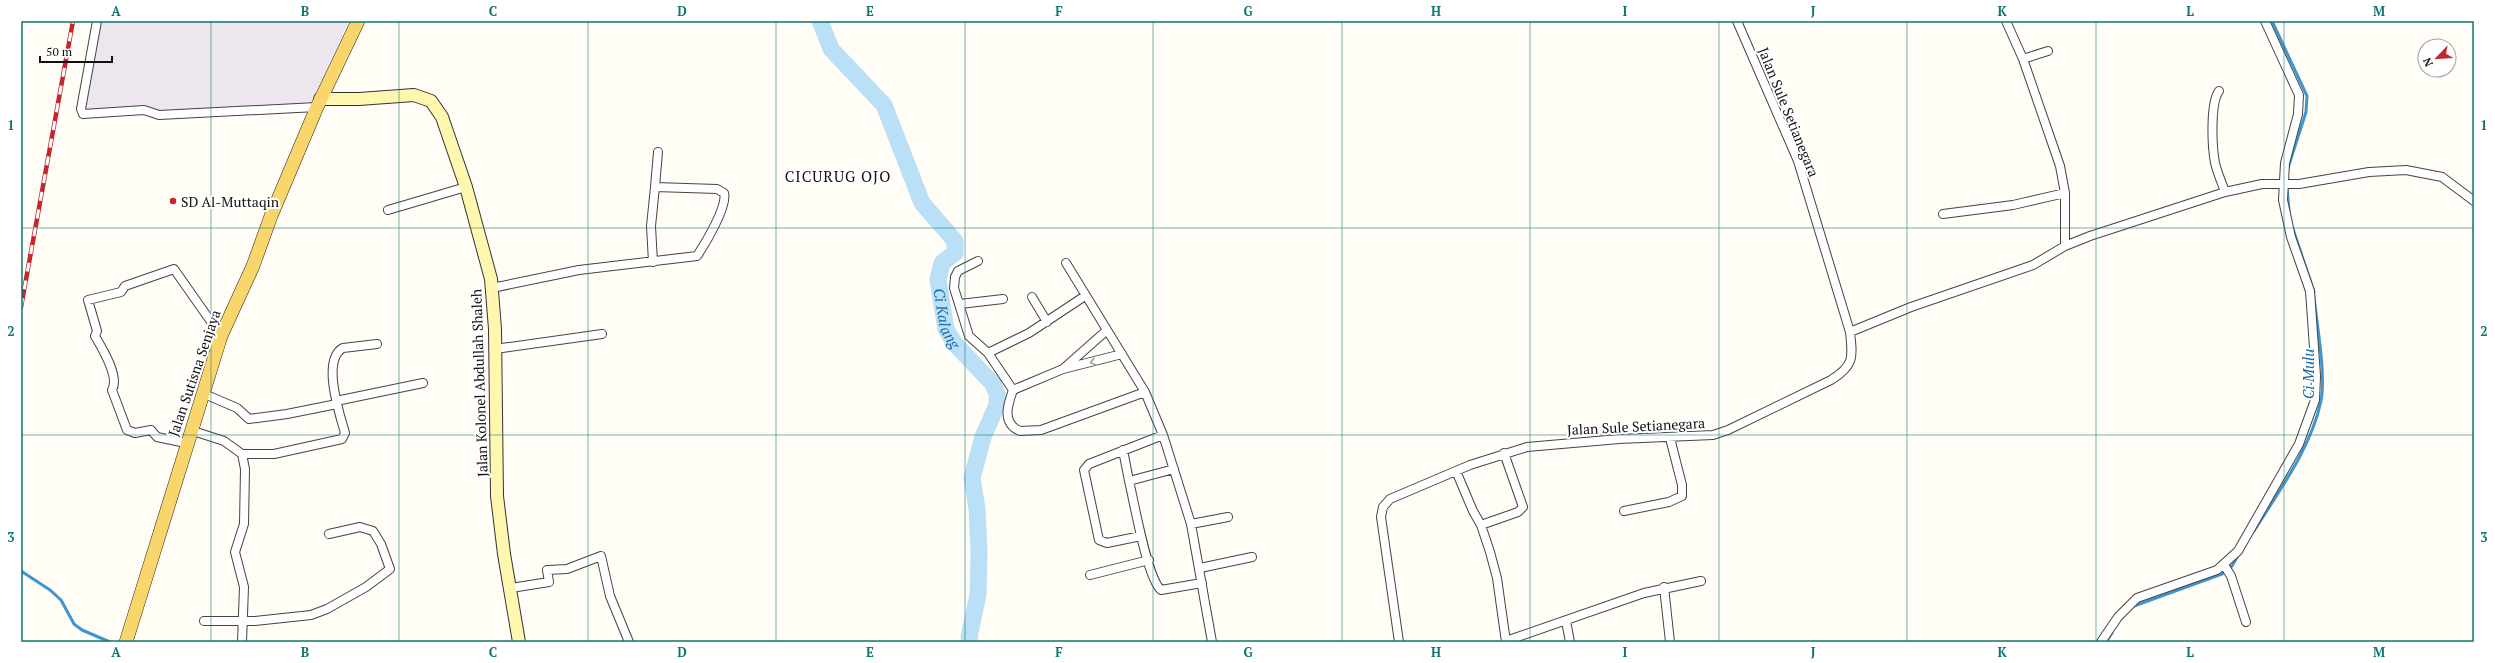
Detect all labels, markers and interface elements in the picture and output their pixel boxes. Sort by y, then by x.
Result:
text: A [111,2,121,20]
text: B [301,2,309,20]
text: C [489,2,497,20]
text: D [677,2,687,20]
text: E [866,2,874,20]
text: F [1055,2,1063,20]
text: G [1243,2,1253,20]
text: H [1431,2,1441,20]
text: I [1623,2,1628,20]
text: J [1811,2,1816,20]
text: K [1997,2,2007,20]
text: L [2186,2,2194,20]
text: M [2373,2,2385,20]
scale bar [40,38,112,64]
north arrow [2417,38,2457,78]
text: 50 m [46,44,73,59]
street label: Jalan Sule Setianegara [1754,44,1824,180]
text: N [2420,55,2436,69]
text: 1 [7,116,15,134]
text: 1 [2480,116,2488,134]
district label: CICURUG OJO [785,166,891,186]
place label: SD Al-Muttaqin [181,192,280,211]
marker: SD Al-Muttaqin [168,196,178,206]
water label: Ci Kalang [929,287,966,354]
street label: Jalan Kolonel Abdullah Shaleh [466,289,492,477]
street label: Jalan Sutisna Senjaya [163,307,225,439]
text: 2 [7,322,15,340]
text: 2 [2480,322,2488,340]
water label: Ci Mulu [2298,349,2318,399]
one-way arrow [1089,357,1096,366]
street label: Jalan Sule Setianegara [1566,413,1706,439]
text: 3 [7,528,15,546]
text: 3 [2480,528,2488,546]
text: A [111,643,121,661]
text: B [301,643,309,661]
text: C [489,643,497,661]
text: D [677,643,687,661]
text: E [866,643,874,661]
text: F [1055,643,1063,661]
text: G [1243,643,1253,661]
text: H [1431,643,1441,661]
text: I [1623,643,1628,661]
text: J [1811,643,1816,661]
text: K [1997,643,2007,661]
text: L [2186,643,2194,661]
text: M [2373,643,2385,661]

